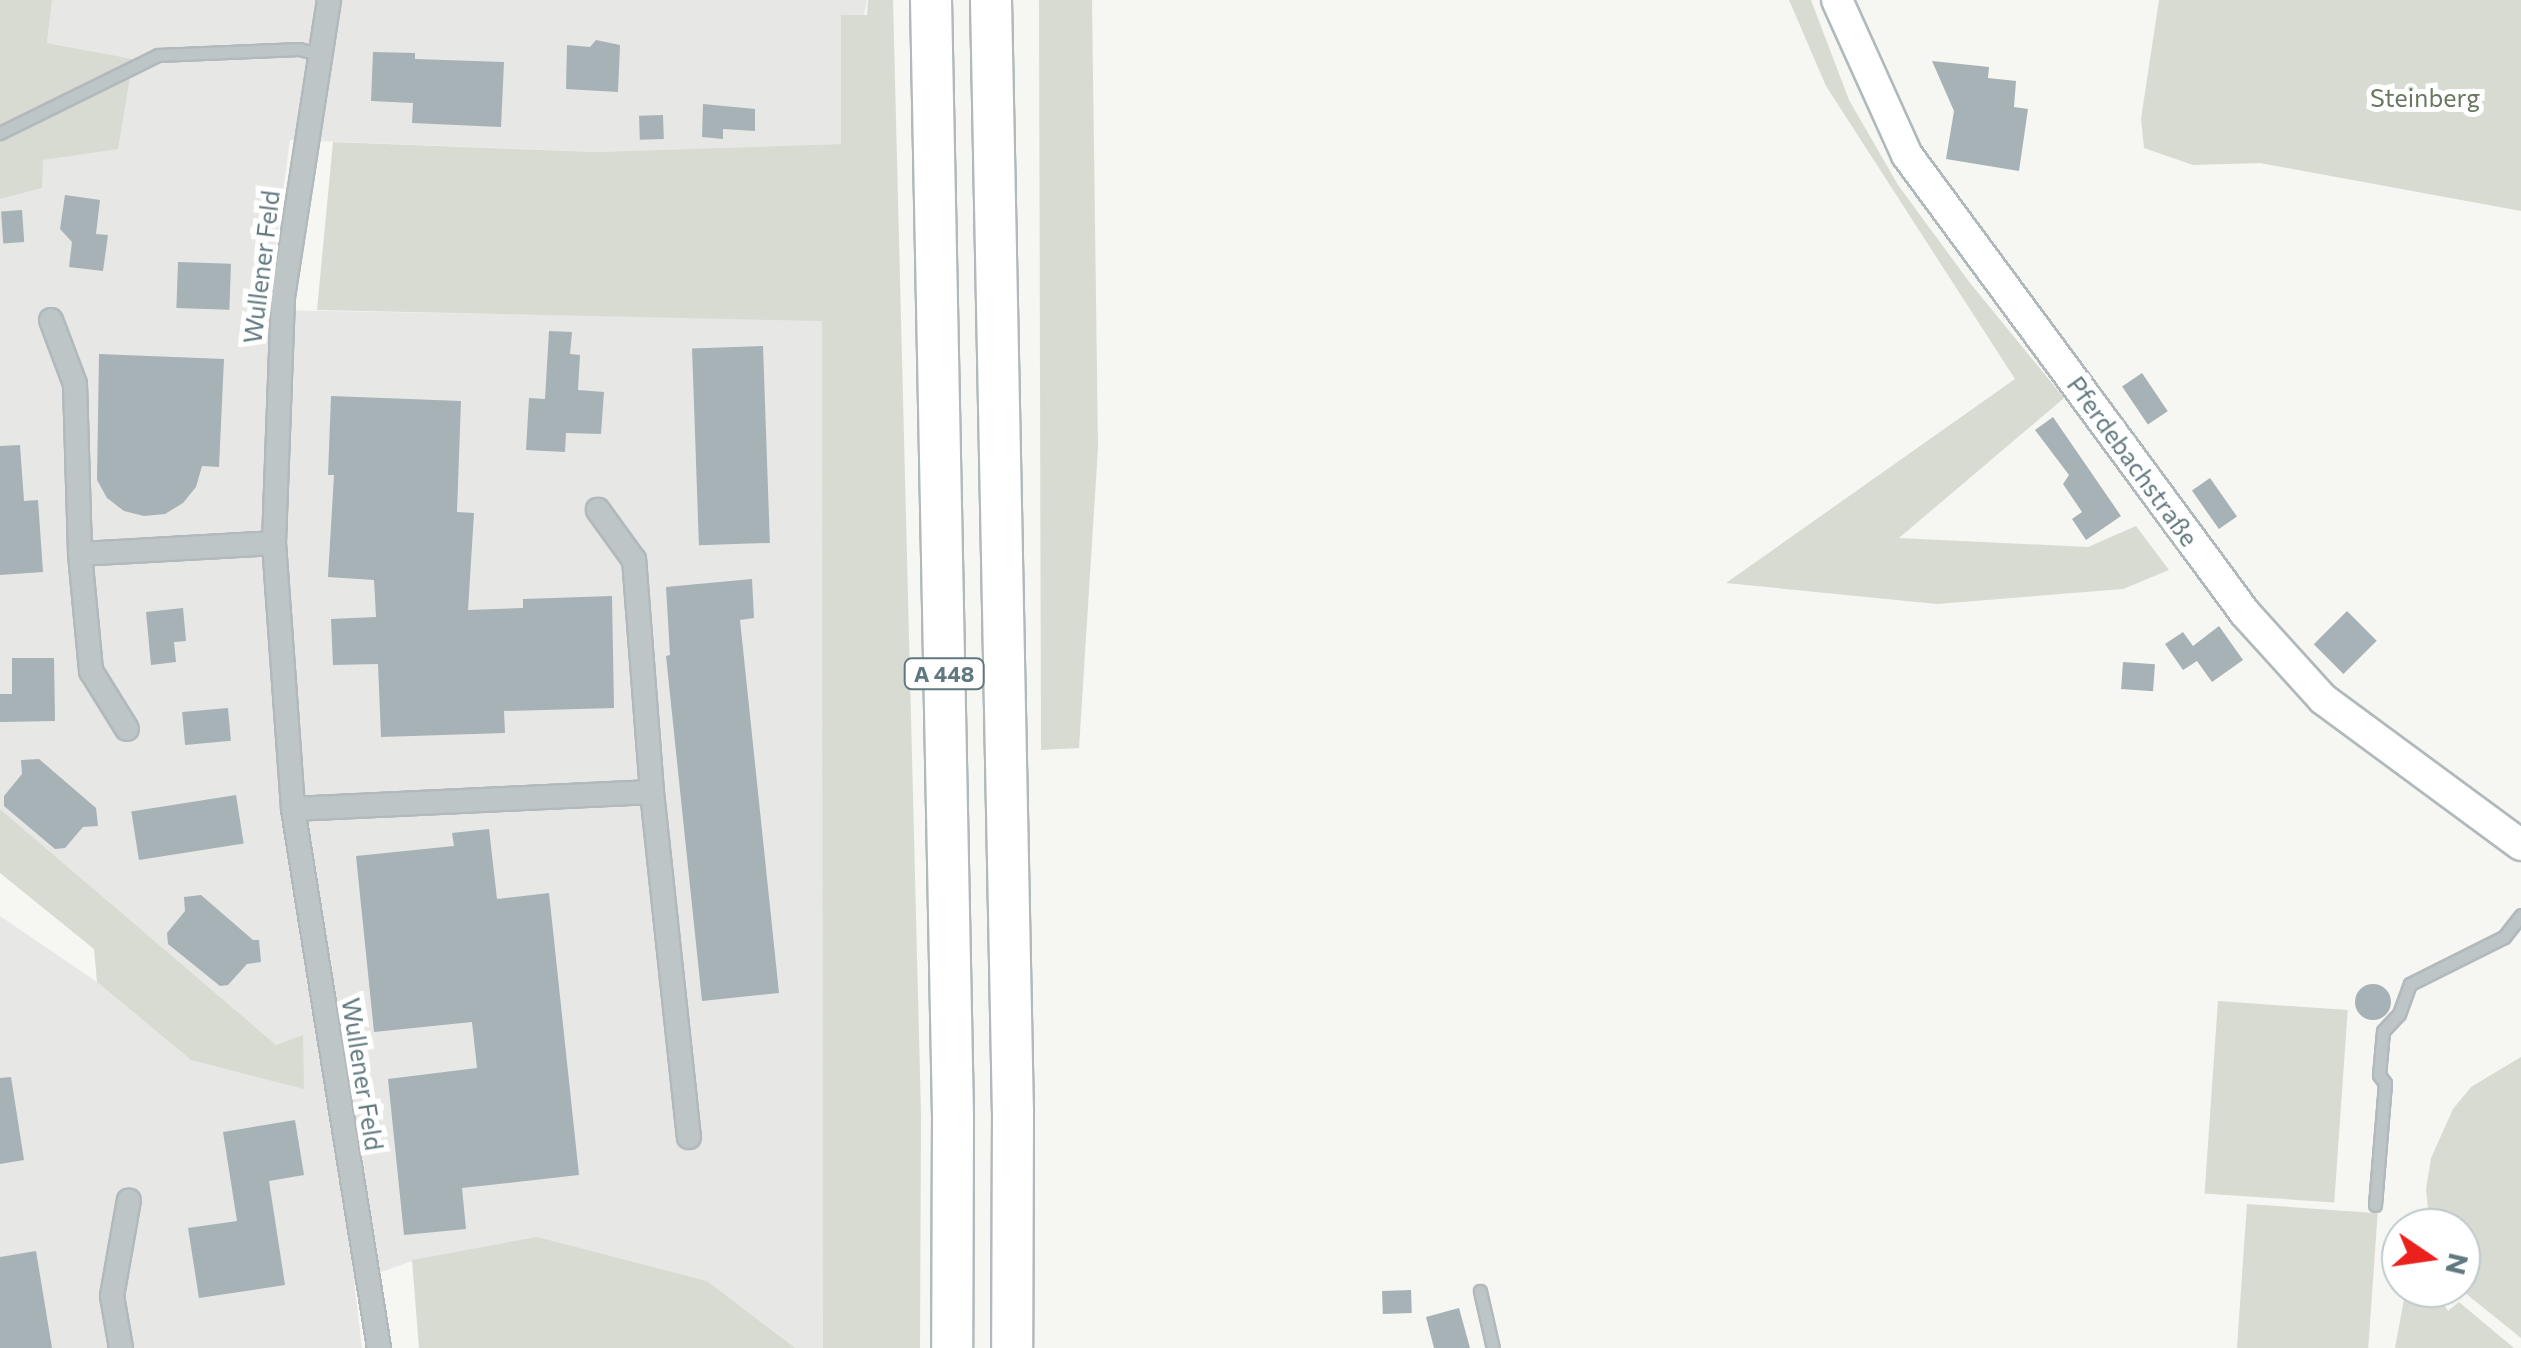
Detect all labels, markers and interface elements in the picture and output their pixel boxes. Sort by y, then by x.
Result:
park label: Steinberg [2370,82,2480,112]
street label: Wullener Feld [237,189,285,345]
street label: Pferdebachstraße [2061,370,2205,552]
road number: A 448 [902,657,986,691]
street label: Wullener Feld [336,996,390,1152]
north arrow [2381,1208,2481,1308]
text: N [2439,1250,2477,1278]

